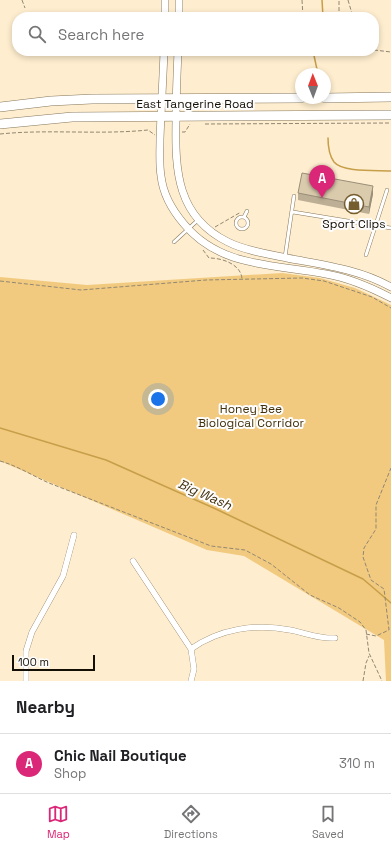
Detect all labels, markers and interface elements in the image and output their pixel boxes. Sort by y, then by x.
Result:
search box [12,12,379,56]
icon: search [26,23,48,45]
text: Search here [58,25,144,44]
north arrow [295,68,331,104]
street label: East Tangerine Road [136,96,254,112]
pin: A [309,165,335,198]
shop icon: Sport Clips [343,193,365,215]
place label: Sport Clips [322,216,386,232]
your location [148,389,168,409]
park label: Honey Bee Biological Corridor [198,401,305,431]
water label: Big Wash [175,475,235,514]
scale bar [12,653,95,672]
text: 100 m [18,655,49,669]
text: Nearby [16,696,75,718]
text: Chic Nail Boutique [54,746,187,765]
text: A [25,755,33,772]
text: 310 m [339,755,375,772]
text: Shop [54,765,86,782]
tab: Map [47,803,70,841]
tab: Directions [164,803,218,841]
tab: Saved [312,803,344,841]

